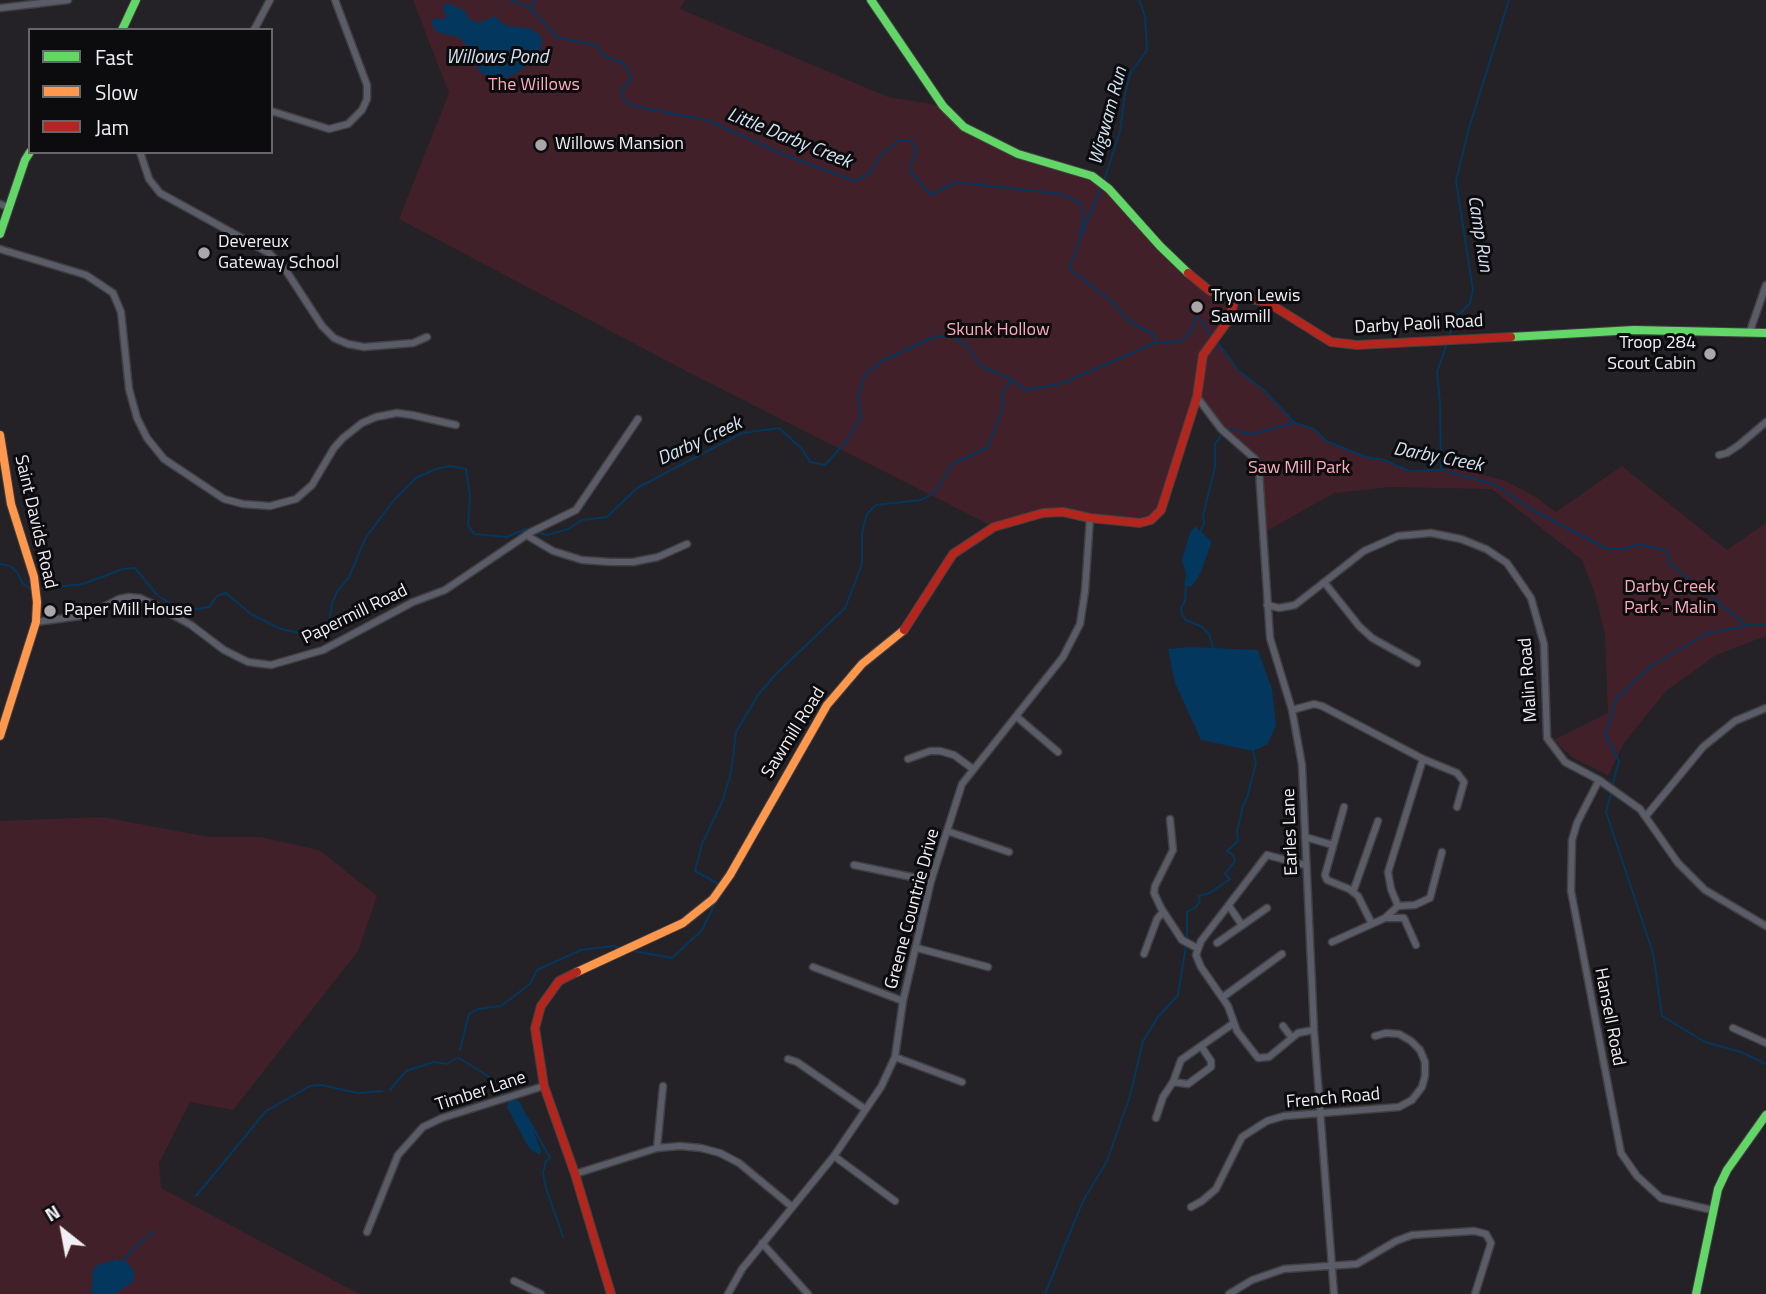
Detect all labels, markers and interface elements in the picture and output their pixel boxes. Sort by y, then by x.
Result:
legend [28,28,273,154]
text: Fast [95,41,133,73]
water label: Willows Pond [446,47,548,69]
water label: Wigwam Run [1085,65,1133,167]
park label: The Willows [488,75,580,97]
text: Slow [95,76,138,108]
water label: Little Darby Creek [724,104,854,174]
text: Jam [95,111,129,143]
place label: Willows Mansion [555,134,684,156]
marker: Willows Mansion [533,137,549,153]
water label: Camp Run [1462,194,1496,274]
place label: Devereux Gateway School [218,232,339,274]
marker: Devereux Gateway School [196,245,212,261]
place label: Tryon Lewis Sawmill [1211,286,1300,328]
marker: Tryon Lewis Sawmill [1189,299,1205,315]
street label: Darby Paoli Road [1354,311,1484,339]
park label: Skunk Hollow [946,320,1050,342]
place label: Troop 284 Scout Cabin [1607,333,1696,376]
marker: Troop 284 Scout Cabin [1702,346,1718,362]
water label: Darby Creek [654,413,746,471]
water label: Darby Creek [1391,438,1485,478]
street label: Saint Davids Road [9,453,61,591]
park label: Saw Mill Park [1248,458,1350,480]
park label: Darby Creek Park - Malin [1624,577,1716,620]
street label: Papermill Road [299,580,411,650]
place label: Paper Mill House [64,600,192,622]
marker: Paper Mill House [42,603,58,619]
street label: Malin Road [1515,637,1543,723]
street label: Sawmill Road [758,684,830,782]
street label: Earles Lane [1279,788,1303,876]
street label: Greene Countrie Drive [881,826,945,992]
street label: Hansell Road [1589,966,1629,1068]
street label: Timber Lane [433,1067,529,1117]
street label: French Road [1285,1084,1381,1114]
north arrow [28,1196,98,1266]
text: N [39,1197,65,1228]

